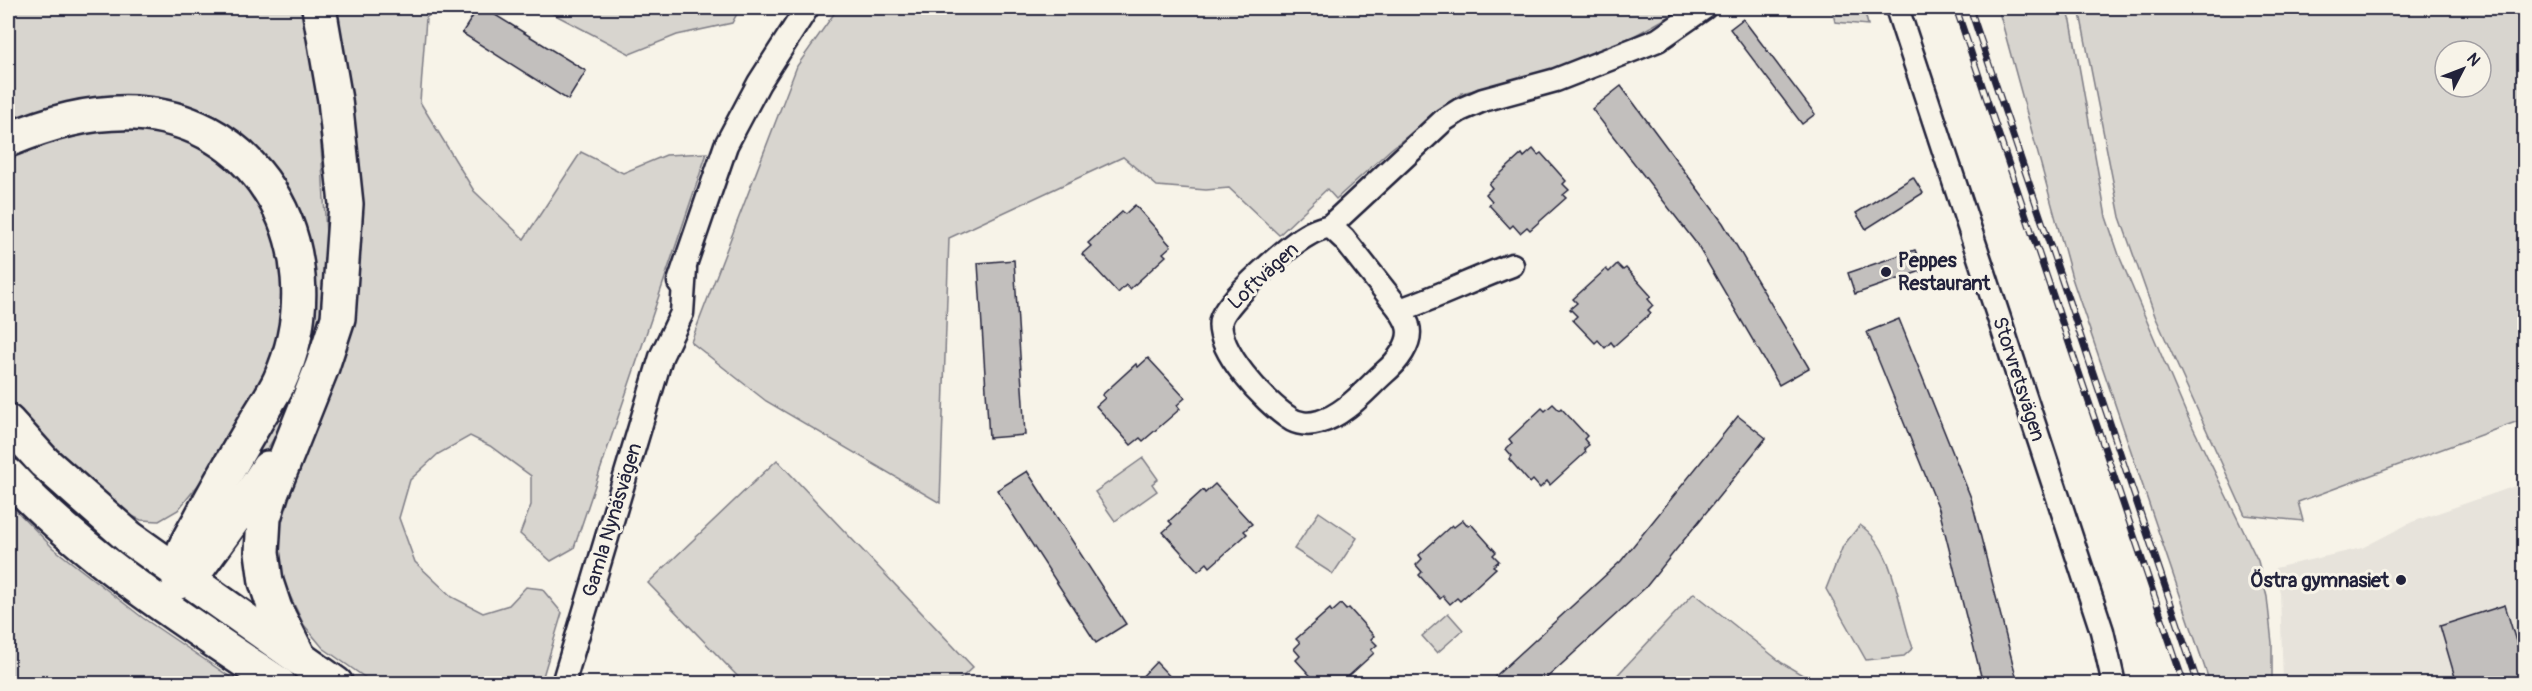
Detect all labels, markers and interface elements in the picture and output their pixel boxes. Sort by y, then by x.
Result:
north arrow [2433,39,2493,99]
text: N [2462,49,2485,70]
street label: Loftvägen [1222,237,1304,315]
place label: Peppes Restaurant [1898,248,1991,296]
marker: Peppes Restaurant [1879,265,1893,279]
street label: Storvretsvägen [1987,314,2051,444]
street label: Gamla Nynäsvägen [577,440,647,600]
place label: Östra gymnasiet [2250,568,2390,593]
marker: Östra gymnasiet [2394,573,2408,587]

